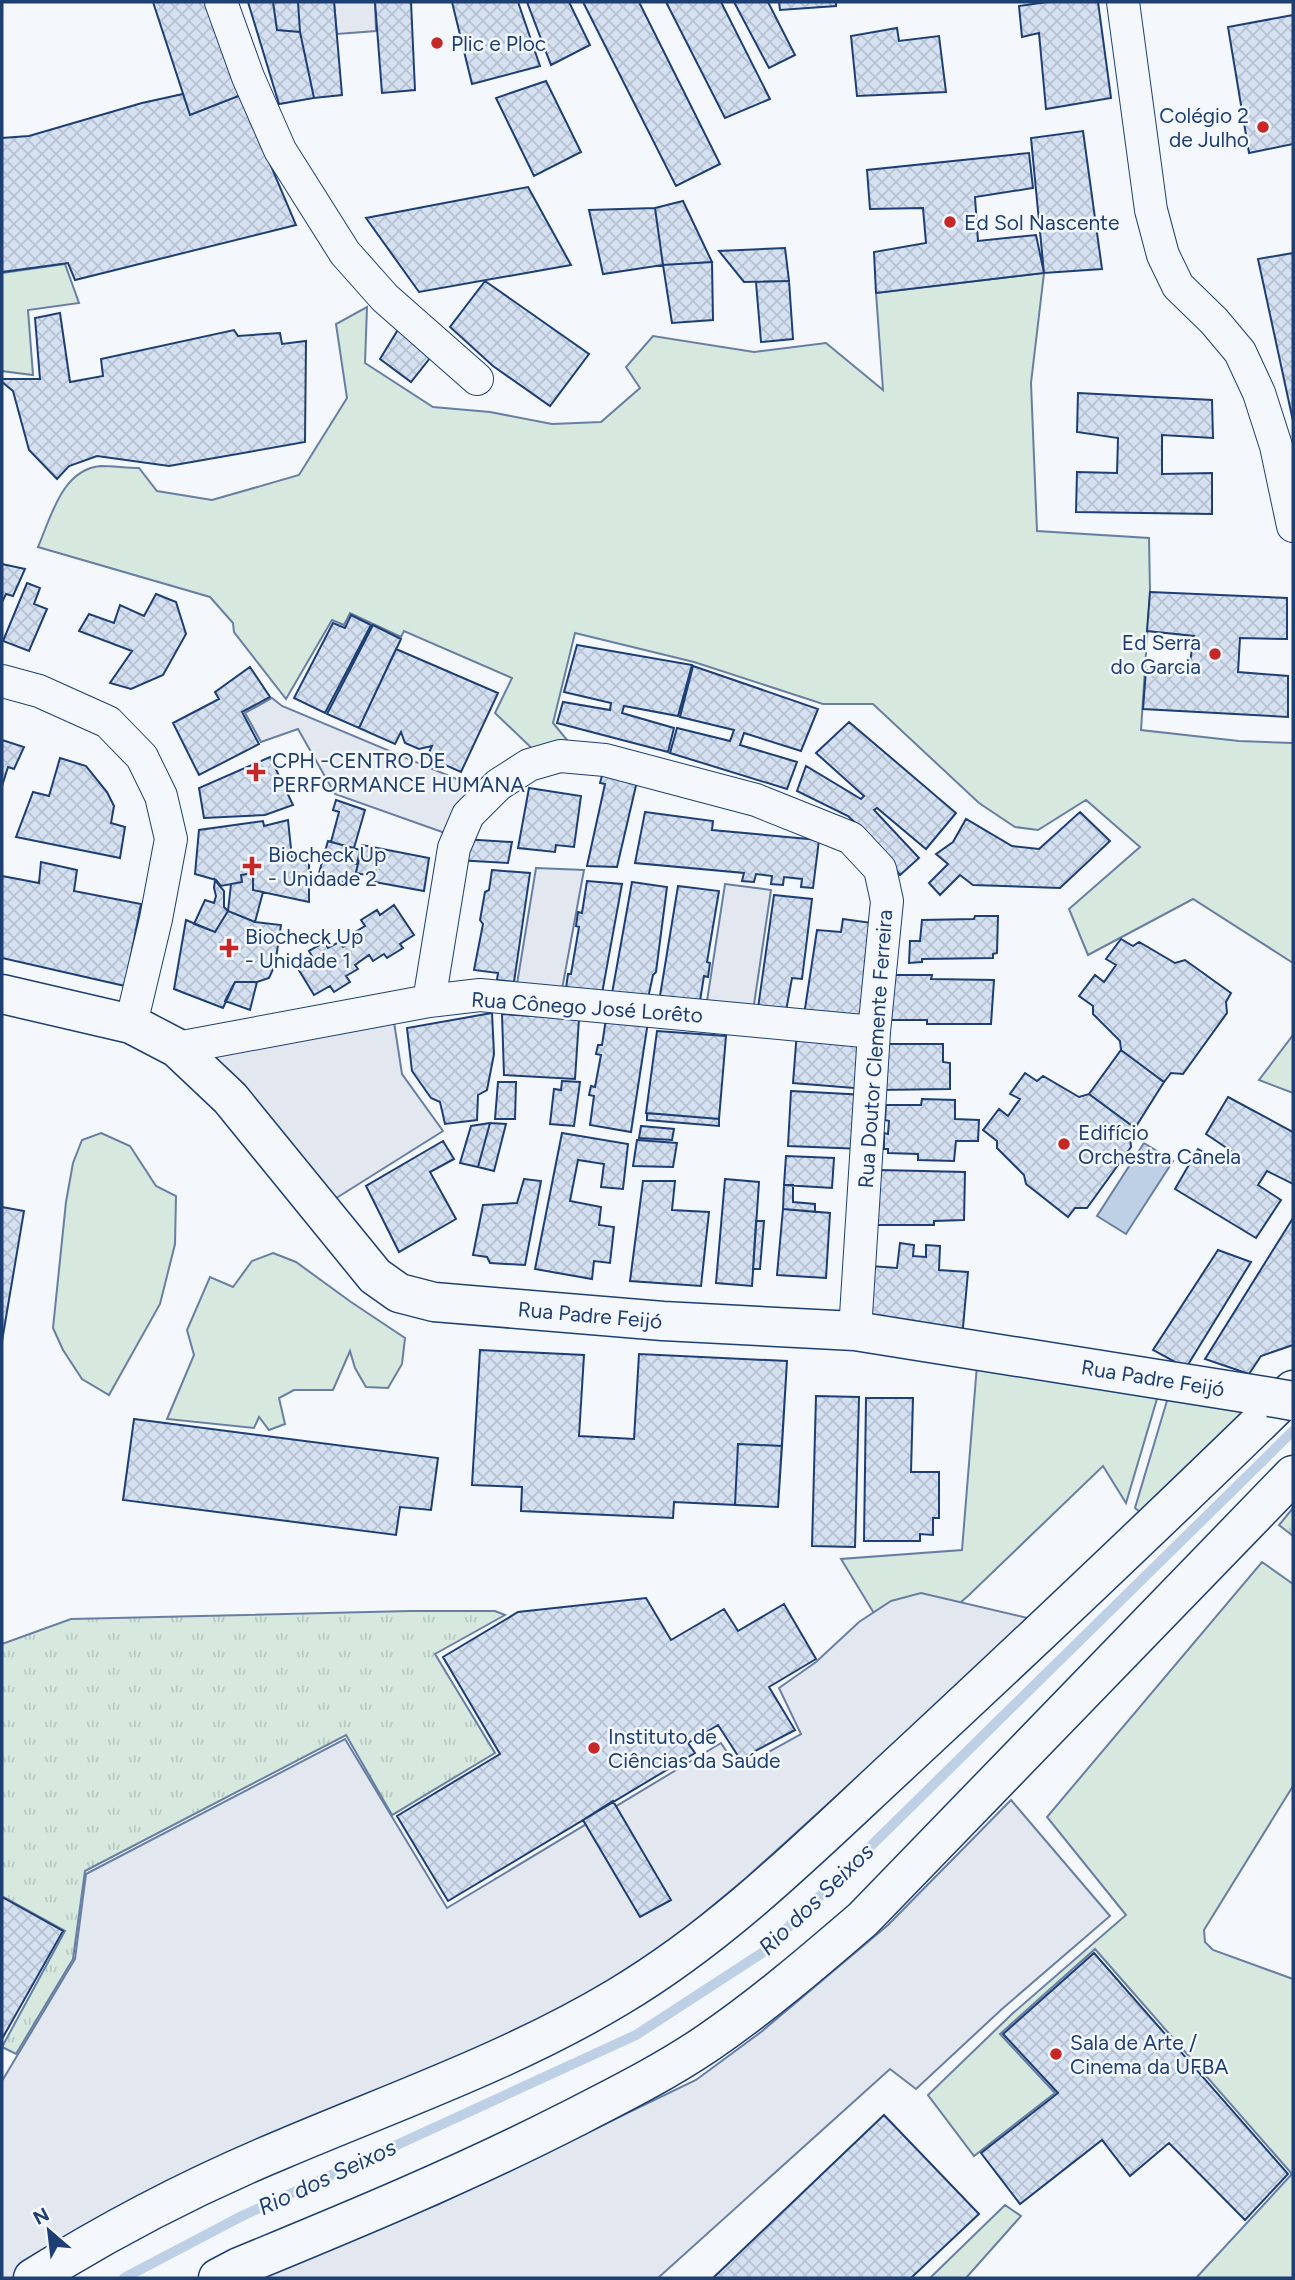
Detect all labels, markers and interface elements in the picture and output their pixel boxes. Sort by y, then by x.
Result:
place label: Plic e Ploc [451,31,546,56]
marker: Plic e Ploc [429,35,445,51]
place label: Colégio 2 de Julho [1159,103,1249,152]
marker: Colégio 2 de Julho [1255,119,1271,135]
place label: Ed Sol Nascente [964,210,1119,235]
marker: Ed Sol Nascente [942,214,958,230]
place label: Ed Serra do Garcia [1111,630,1201,679]
marker: Ed Serra do Garcia [1207,646,1223,662]
place label: CPH -CENTRO DE PERFORMANCE HUMANA [272,748,525,797]
marker: CPH -CENTRO DE PERFORMANCE HUMANA [246,762,266,782]
place label: Biocheck Up - Unidade 2 [268,842,386,891]
marker: Biocheck Up - Unidade 2 [242,856,262,876]
street label: Rua Doutor Clemente Ferreira [853,909,897,1189]
place label: Biocheck Up - Unidade 1 [245,924,363,973]
marker: Biocheck Up - Unidade 1 [219,938,239,958]
street label: Rua Cônego José Lorêto [470,986,704,1028]
place label: Edifício Orchestra Canela [1078,1120,1241,1169]
marker: Edifício Orchestra Canela [1056,1136,1072,1152]
street label: Rua Padre Feijó [517,1296,663,1334]
street label: Rua Padre Feijó [1079,1354,1227,1402]
place label: Instituto de Ciências da Saúde [608,1724,780,1773]
marker: Instituto de Ciências da Saúde [586,1740,602,1756]
water label: Rio dos Seixos [753,1837,880,1961]
place label: Sala de Arte / Cinema da UFBA [1070,2030,1228,2079]
marker: Sala de Arte / Cinema da UFBA [1048,2046,1064,2062]
water label: Rio dos Seixos [253,2133,401,2221]
north arrow [14,2196,84,2266]
text: N [29,2203,53,2230]

